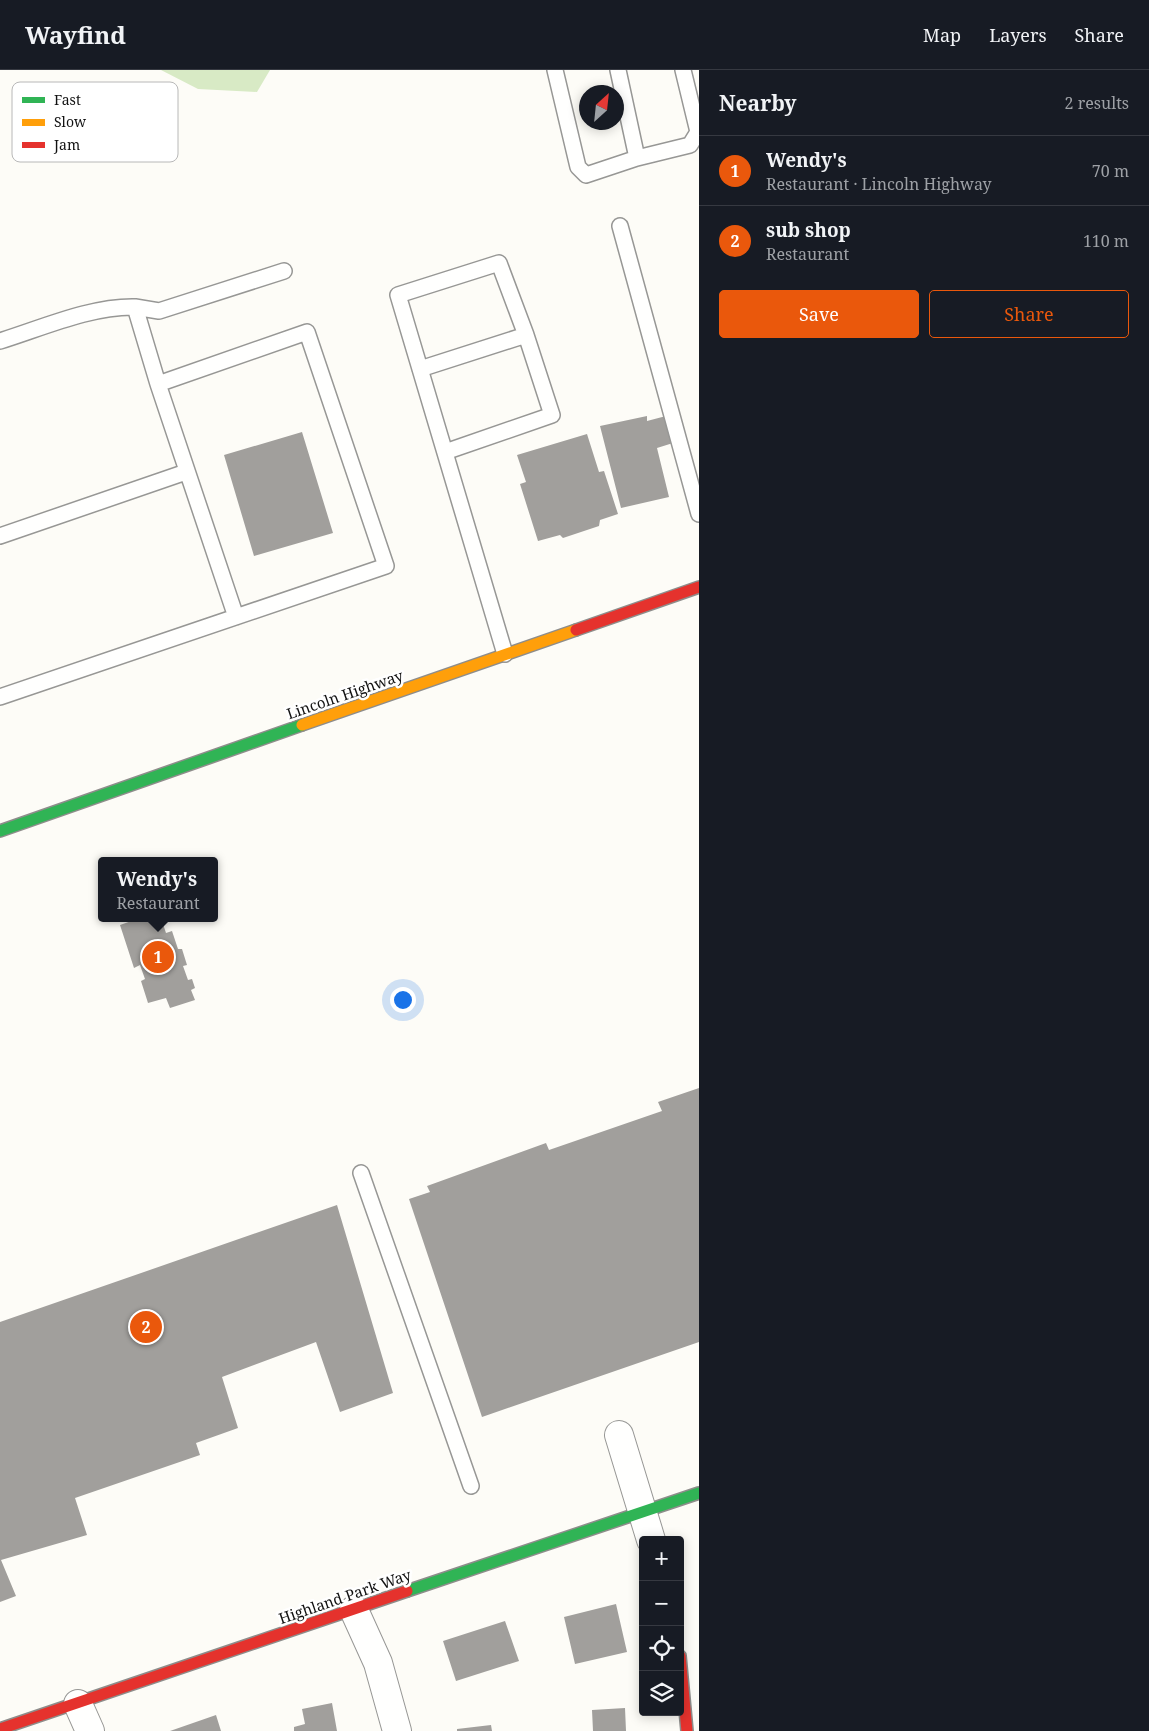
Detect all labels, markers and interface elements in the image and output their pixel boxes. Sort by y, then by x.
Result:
text: Wayfind [25,18,126,51]
text: Map [923,23,961,47]
text: Layers [989,23,1047,47]
text: Share [1075,23,1124,47]
legend [12,82,178,162]
north arrow [579,85,624,130]
text: Nearby [719,89,797,117]
text: Fast [54,90,81,109]
text: 2 results [1065,92,1129,114]
text: Slow [54,112,87,131]
text: Jam [53,135,80,154]
text: Wendy's [766,147,847,173]
text: 1 [730,160,740,182]
text: 70 m [1092,160,1129,182]
text: Restaurant · Lincoln Highway [766,173,992,195]
text: sub shop [766,217,851,243]
text: 2 [730,230,740,252]
text: 110 m [1083,230,1129,252]
text: Restaurant [766,243,849,265]
button: Save [719,290,919,338]
button: Share [929,290,1129,338]
street label: Lincoln Highway [284,665,406,723]
popup [98,857,218,922]
text: Wendy's [116,866,197,892]
text: Restaurant [116,892,200,914]
pin: 1 [142,938,174,976]
your location [390,987,416,1013]
pin: 2 [130,1308,162,1346]
map controls [639,1536,684,1716]
button: + [639,1536,684,1581]
street label: Highland Park Way [276,1564,414,1628]
button: − [639,1581,684,1626]
button: locate [639,1626,684,1671]
button: layers [639,1671,684,1716]

